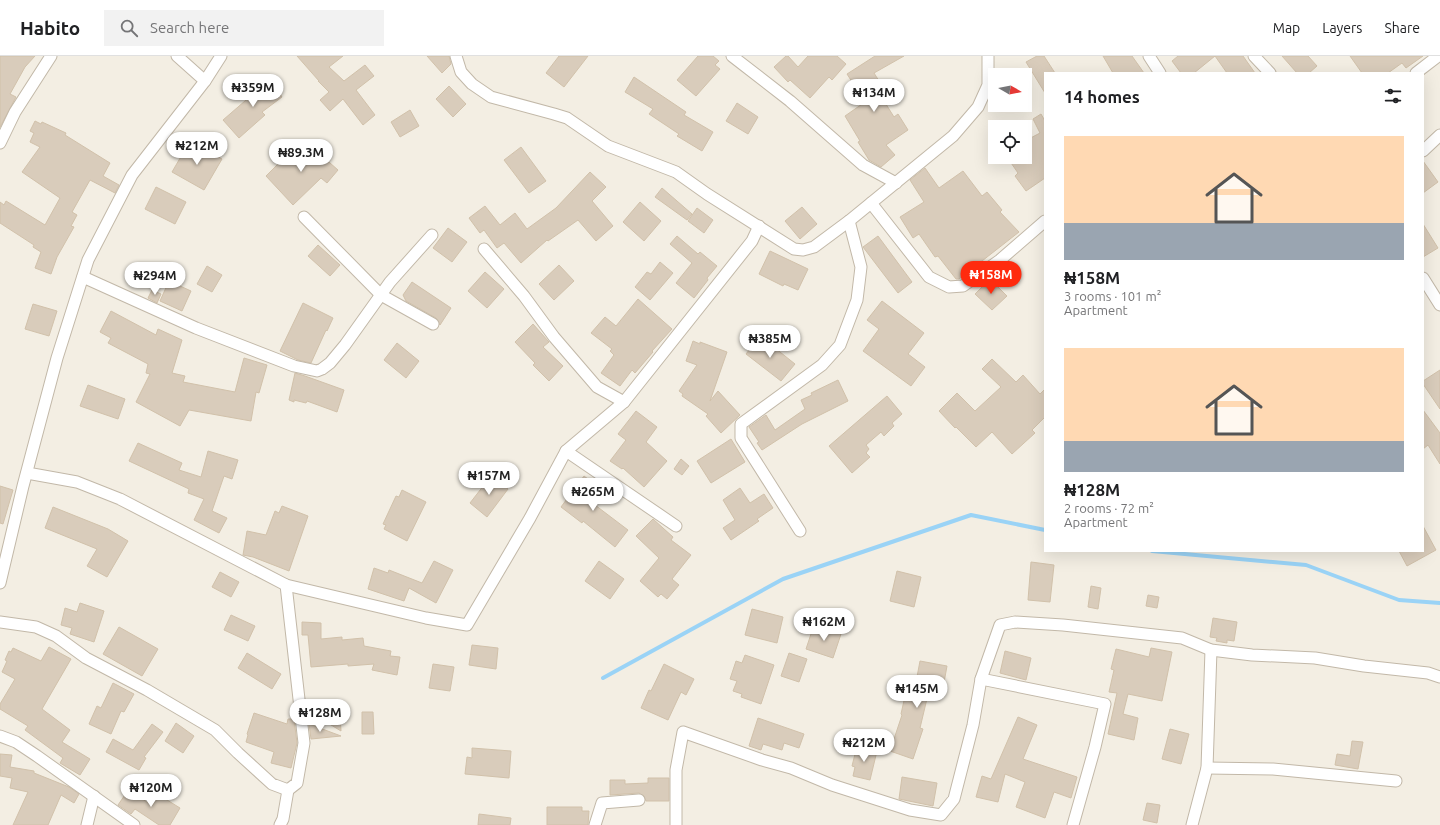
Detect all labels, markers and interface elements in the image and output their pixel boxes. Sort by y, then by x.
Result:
search box [104,10,384,46]
text: Habito [20,17,80,39]
icon: search [118,17,140,39]
text: Search here [150,19,229,36]
text: Map [1273,20,1300,36]
text: Layers [1322,20,1362,36]
text: Share [1384,20,1420,36]
north arrow [988,68,1032,112]
map controls [988,68,1032,164]
pin: ₦359M [225,74,281,108]
pin: ₦134M [846,79,902,113]
text: ₦359M [232,80,274,94]
text: ₦134M [853,85,895,99]
icon: filters [1382,85,1404,107]
text: 14 homes [1064,87,1140,106]
button: locate [988,120,1032,164]
pin: ₦212M [169,132,225,166]
text: ₦212M [176,138,218,152]
pin: ₦89.3M [268,139,334,173]
text: ₦89.3M [278,145,324,159]
icon: home [1198,162,1270,234]
pin: ₦158M [963,261,1019,295]
pin: ₦294M [127,262,183,296]
text: ₦158M [970,267,1012,281]
text: ₦294M [134,268,176,282]
text: ₦158M [1064,268,1120,287]
text: 3 rooms · 101 m² [1064,289,1161,303]
text: Apartment [1064,303,1128,317]
pin: ₦385M [742,325,798,359]
text: ₦385M [749,331,791,345]
icon: home [1198,374,1270,446]
pin: ₦157M [461,462,517,496]
text: ₦157M [468,468,510,482]
pin: ₦265M [565,478,621,512]
text: ₦128M [1064,480,1120,499]
text: ₦265M [572,484,614,498]
text: 2 rooms · 72 m² [1064,501,1154,515]
text: Apartment [1064,515,1128,529]
pin: ₦162M [796,608,852,642]
text: ₦162M [803,614,845,628]
pin: ₦145M [889,675,945,709]
text: ₦145M [896,681,938,695]
pin: ₦128M [292,699,348,733]
text: ₦128M [299,705,341,719]
pin: ₦212M [836,729,892,763]
text: ₦212M [843,735,885,749]
pin: ₦120M [123,774,179,808]
text: ₦120M [130,780,172,794]

